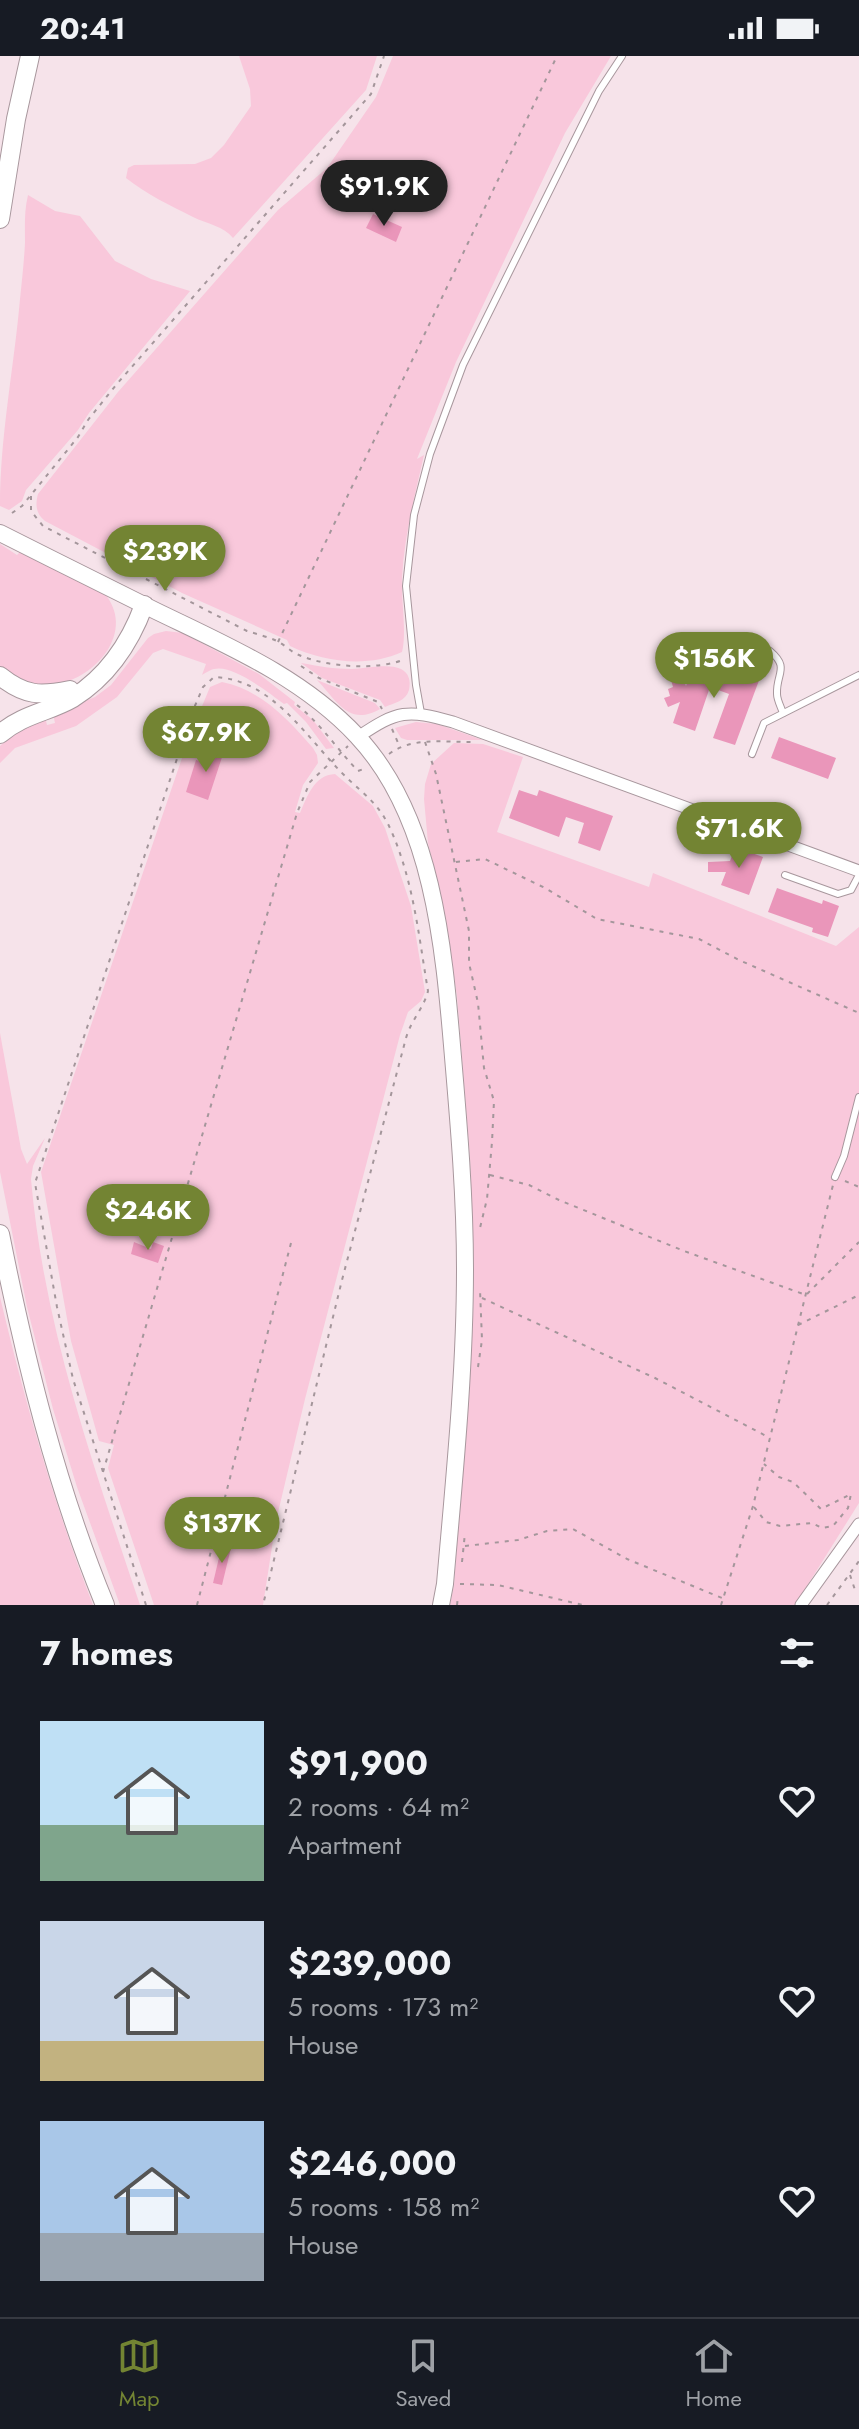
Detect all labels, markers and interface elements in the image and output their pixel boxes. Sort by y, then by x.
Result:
text: 20:41 [40,7,125,50]
pin: $91.9K [319,160,449,228]
text: $91.9K [339,167,429,205]
pin: $239K [109,525,221,593]
text: $239K [123,532,207,570]
pin: $156K [658,632,770,700]
text: $156K [673,639,755,677]
pin: $67.9K [141,706,271,774]
text: $67.9K [161,713,251,751]
pin: $71.6K [674,802,804,870]
text: $71.6K [694,809,784,847]
pin: $246K [92,1184,204,1252]
text: $246K [105,1191,191,1229]
pin: $137K [166,1497,278,1565]
text: $137K [182,1504,262,1542]
text: 7 homes [40,1629,173,1678]
icon: filters [775,1631,819,1675]
text: $91,900 [288,1739,428,1788]
icon: home [104,1753,200,1849]
icon: heart [775,1779,819,1823]
text: 2 rooms · 64 m² [288,1788,469,1826]
text: Apartment [288,1826,401,1864]
text: $239,000 [288,1939,451,1988]
icon: home [104,1953,200,2049]
icon: heart [775,1979,819,2023]
text: 5 rooms · 173 m² [288,1988,478,2026]
text: House [288,2026,358,2064]
text: $246,000 [288,2139,456,2188]
icon: home [104,2153,200,2249]
icon: heart [775,2179,819,2223]
text: 5 rooms · 158 m² [288,2188,479,2226]
text: House [288,2226,358,2264]
tab: Map [117,2334,161,2414]
tab: Saved [395,2334,451,2414]
tab: Home [686,2334,742,2414]

